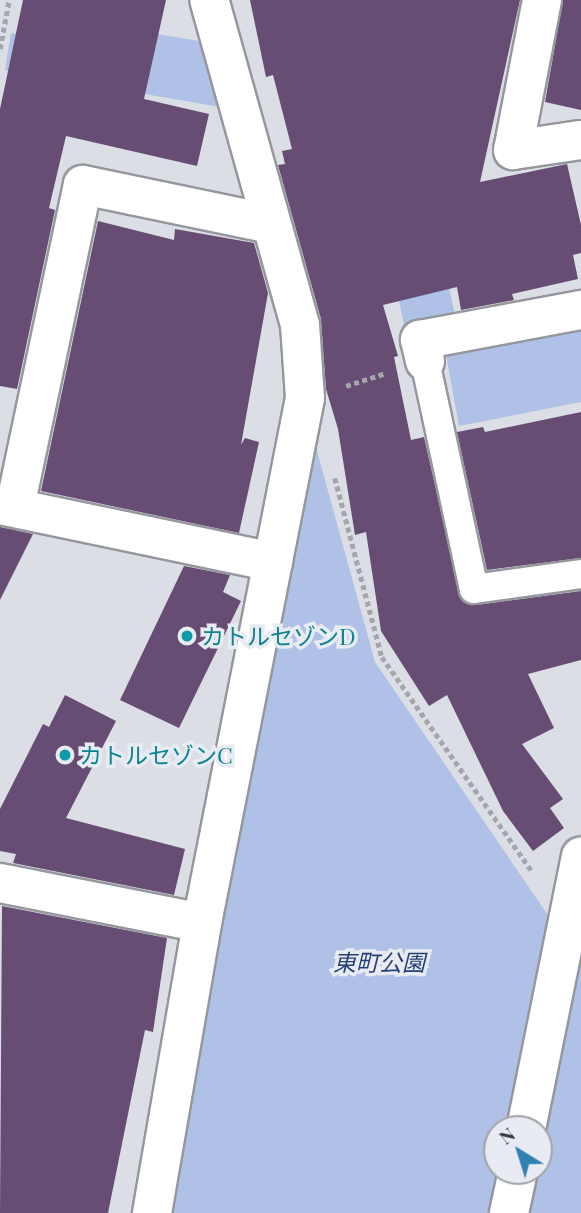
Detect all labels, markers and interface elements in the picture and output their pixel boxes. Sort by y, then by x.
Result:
place label: カトルセゾンD [201,622,356,650]
marker: カトルセゾンD [179,628,195,644]
place label: カトルセゾンC [79,741,233,769]
marker: カトルセゾンC [57,747,73,763]
park label: 東町公園 [333,948,425,976]
north arrow [483,1115,553,1185]
text: N [493,1121,520,1149]

